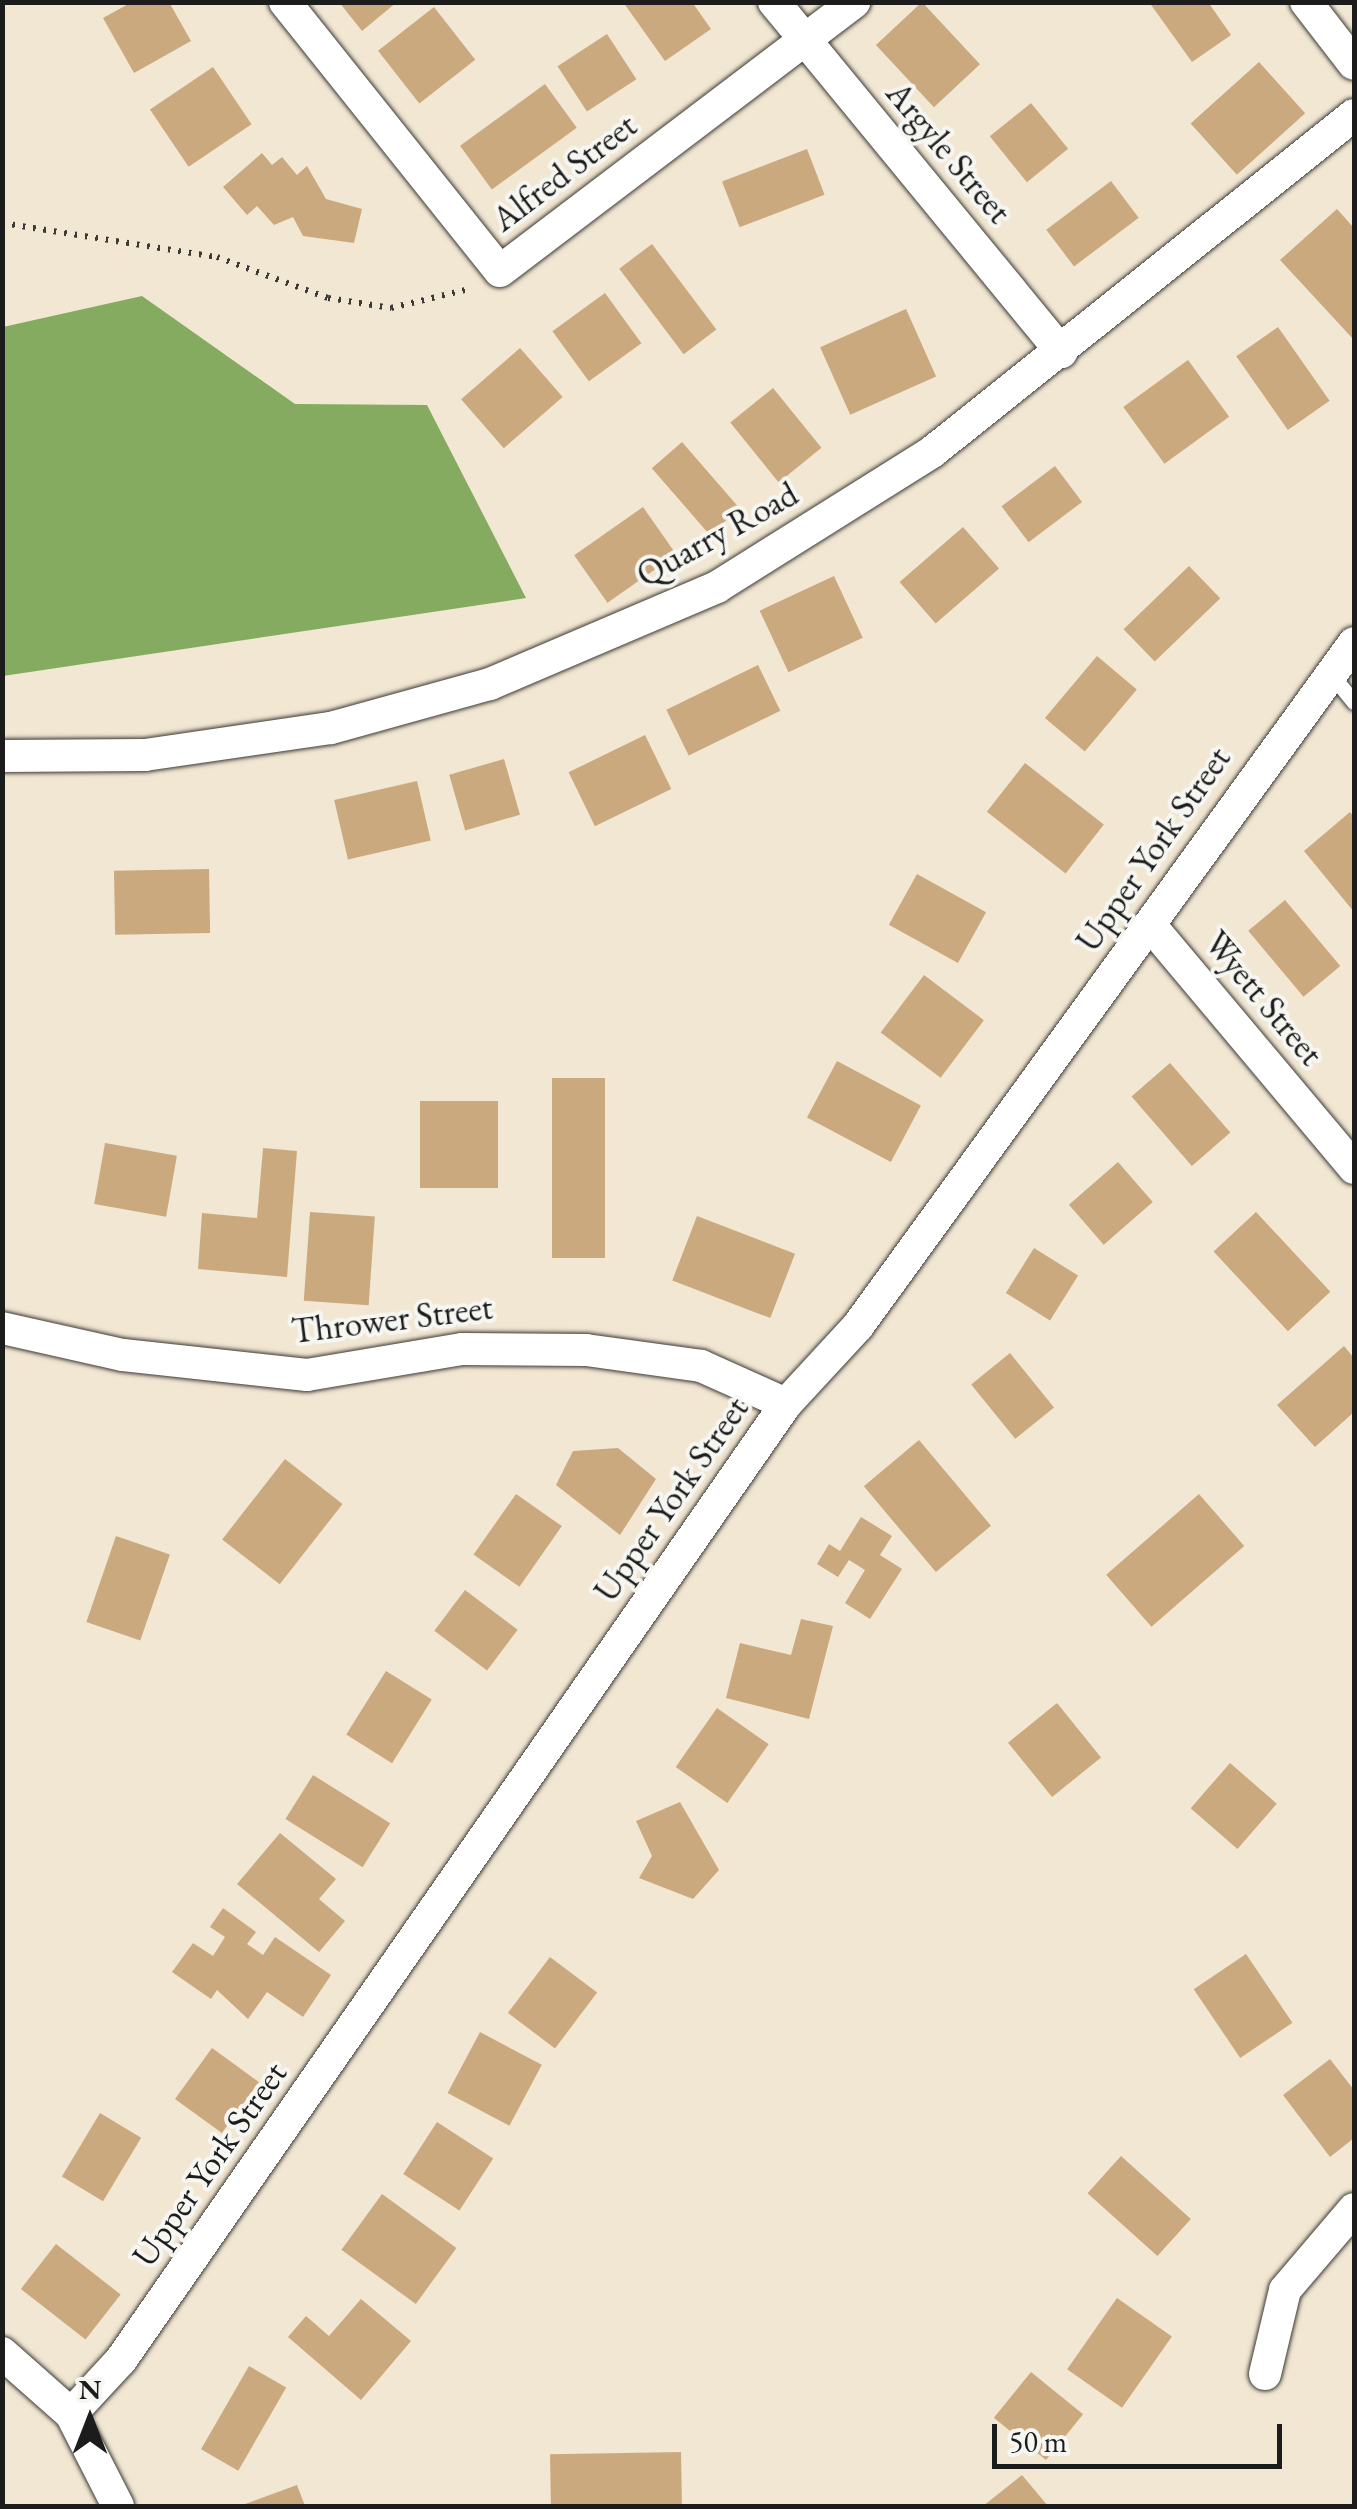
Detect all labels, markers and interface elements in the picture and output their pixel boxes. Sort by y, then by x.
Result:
street label: Argyle Street [878,72,1020,232]
street label: Alfred Street [483,104,645,240]
street label: Quarry Road [629,472,805,596]
street label: Upper York Street [1067,738,1239,960]
street label: Wyett Street [1196,922,1332,1074]
street label: Thrower Street [289,1286,495,1352]
street label: Upper York Street [585,1388,757,1610]
street label: Upper York Street [123,2053,295,2275]
north arrow [40,2369,140,2469]
text: N [79,2371,101,2407]
scale bar [997,2404,1287,2466]
text: 50 m [1009,2422,1067,2461]

